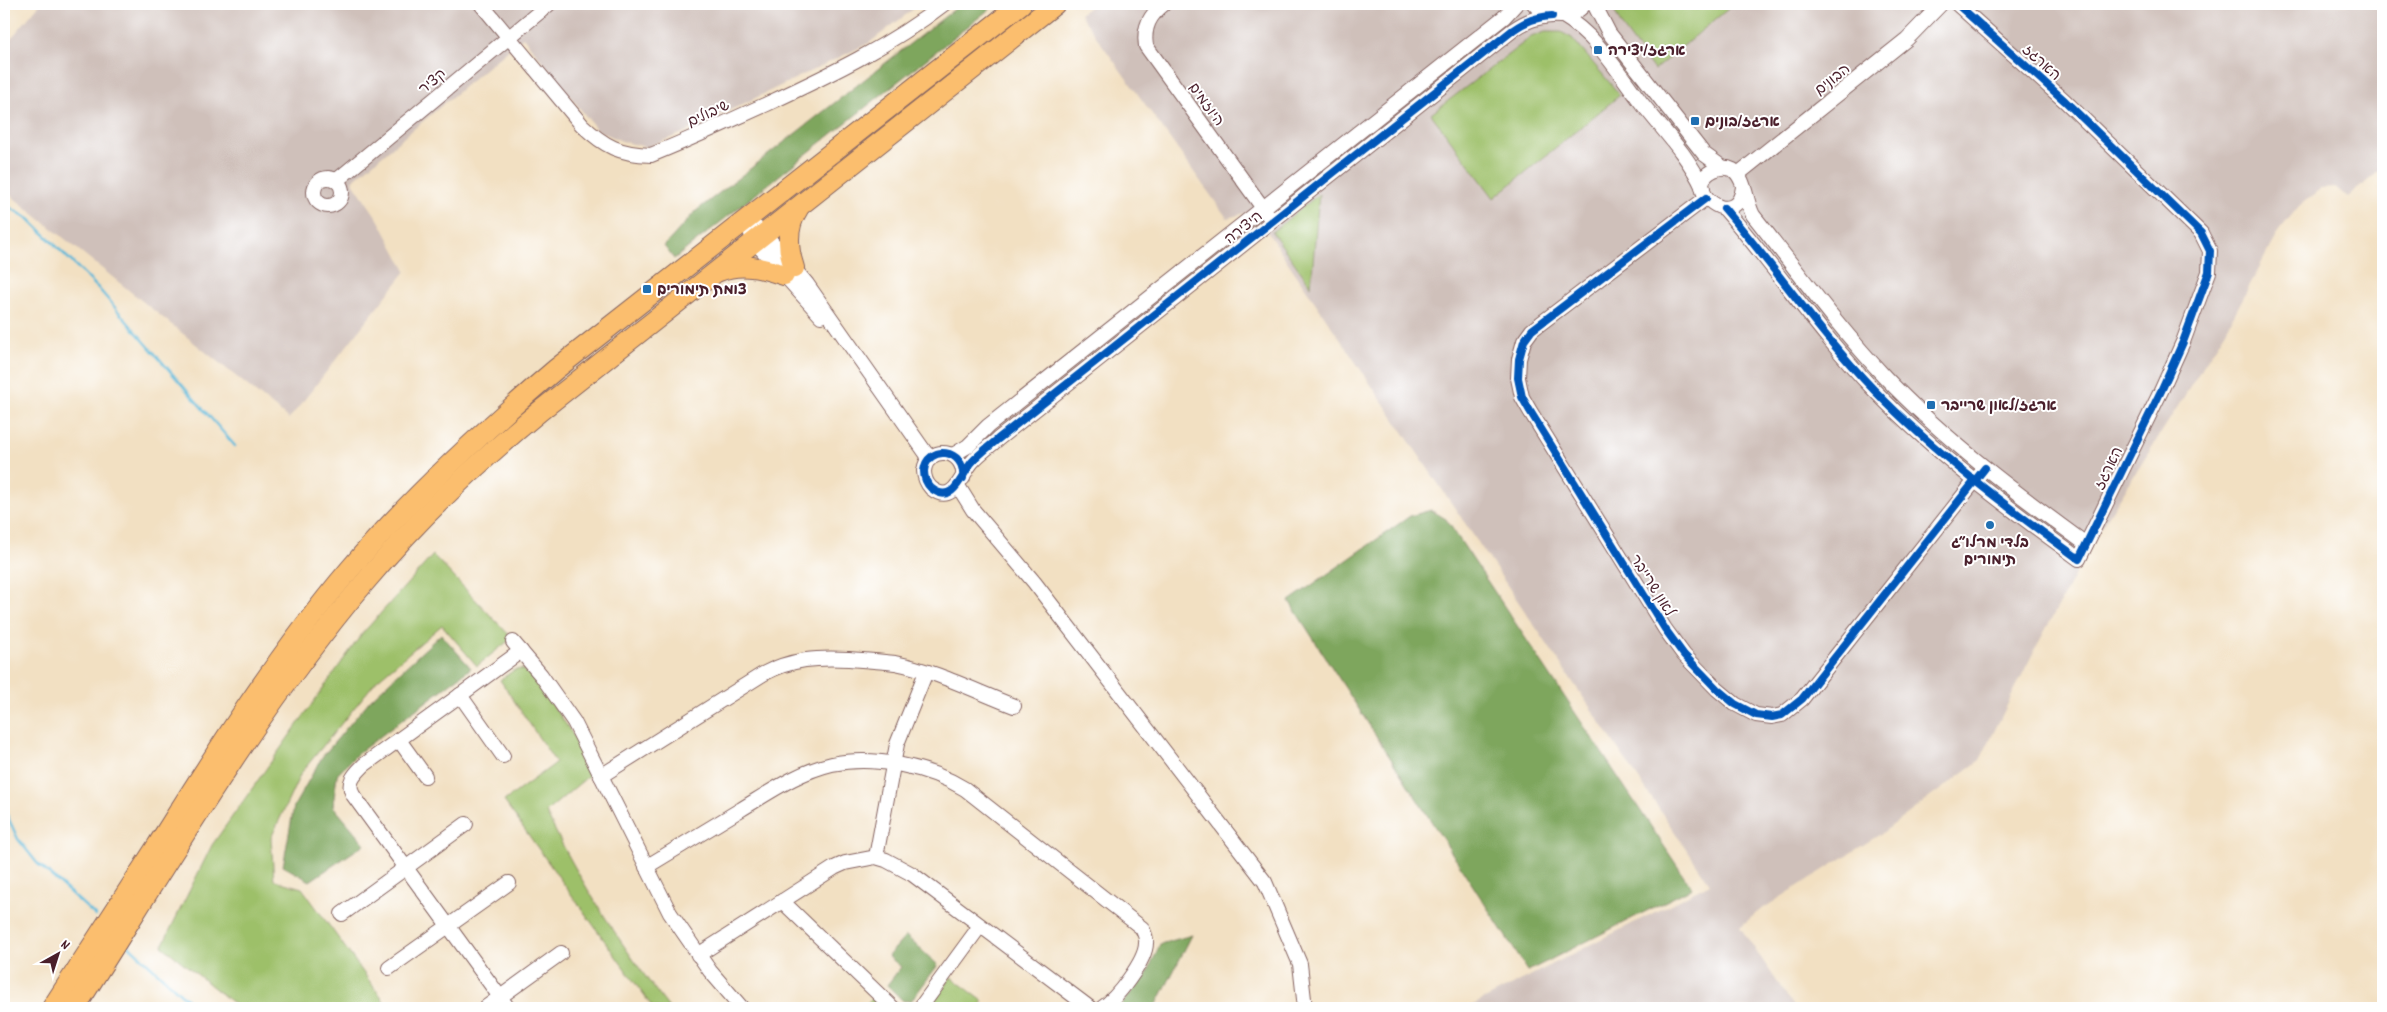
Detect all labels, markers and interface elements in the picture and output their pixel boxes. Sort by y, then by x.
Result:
street label: הארגז [2016,40,2065,87]
place label: ארגז/יצירה [1608,41,1686,63]
marker: ארגז/יצירה [1592,44,1604,56]
street label: הבונים [1810,59,1856,102]
street label: קציר [415,64,452,101]
street label: היוזמים [1182,79,1229,132]
street label: שיבולים [684,95,734,134]
place label: ארגז/בונים [1705,112,1780,134]
marker: ארגז/בונים [1689,115,1701,127]
street label: היצירה [1220,207,1268,251]
place label: צומת תימורים [657,280,747,302]
marker: צומת תימורים [641,283,653,295]
place label: ארגז/לאון שרייבר [1941,396,2057,418]
marker: ארגז/לאון שרייבר [1925,399,1937,411]
street label: הארגז [2090,444,2130,494]
marker: בלדי מרלו״ג תימורים [1984,519,1996,531]
place label: בלדי מרלו״ג תימורים [1951,533,2029,572]
street label: לאון שרייבר [1624,551,1679,622]
north arrow [32,930,82,980]
text: N [56,936,74,955]

